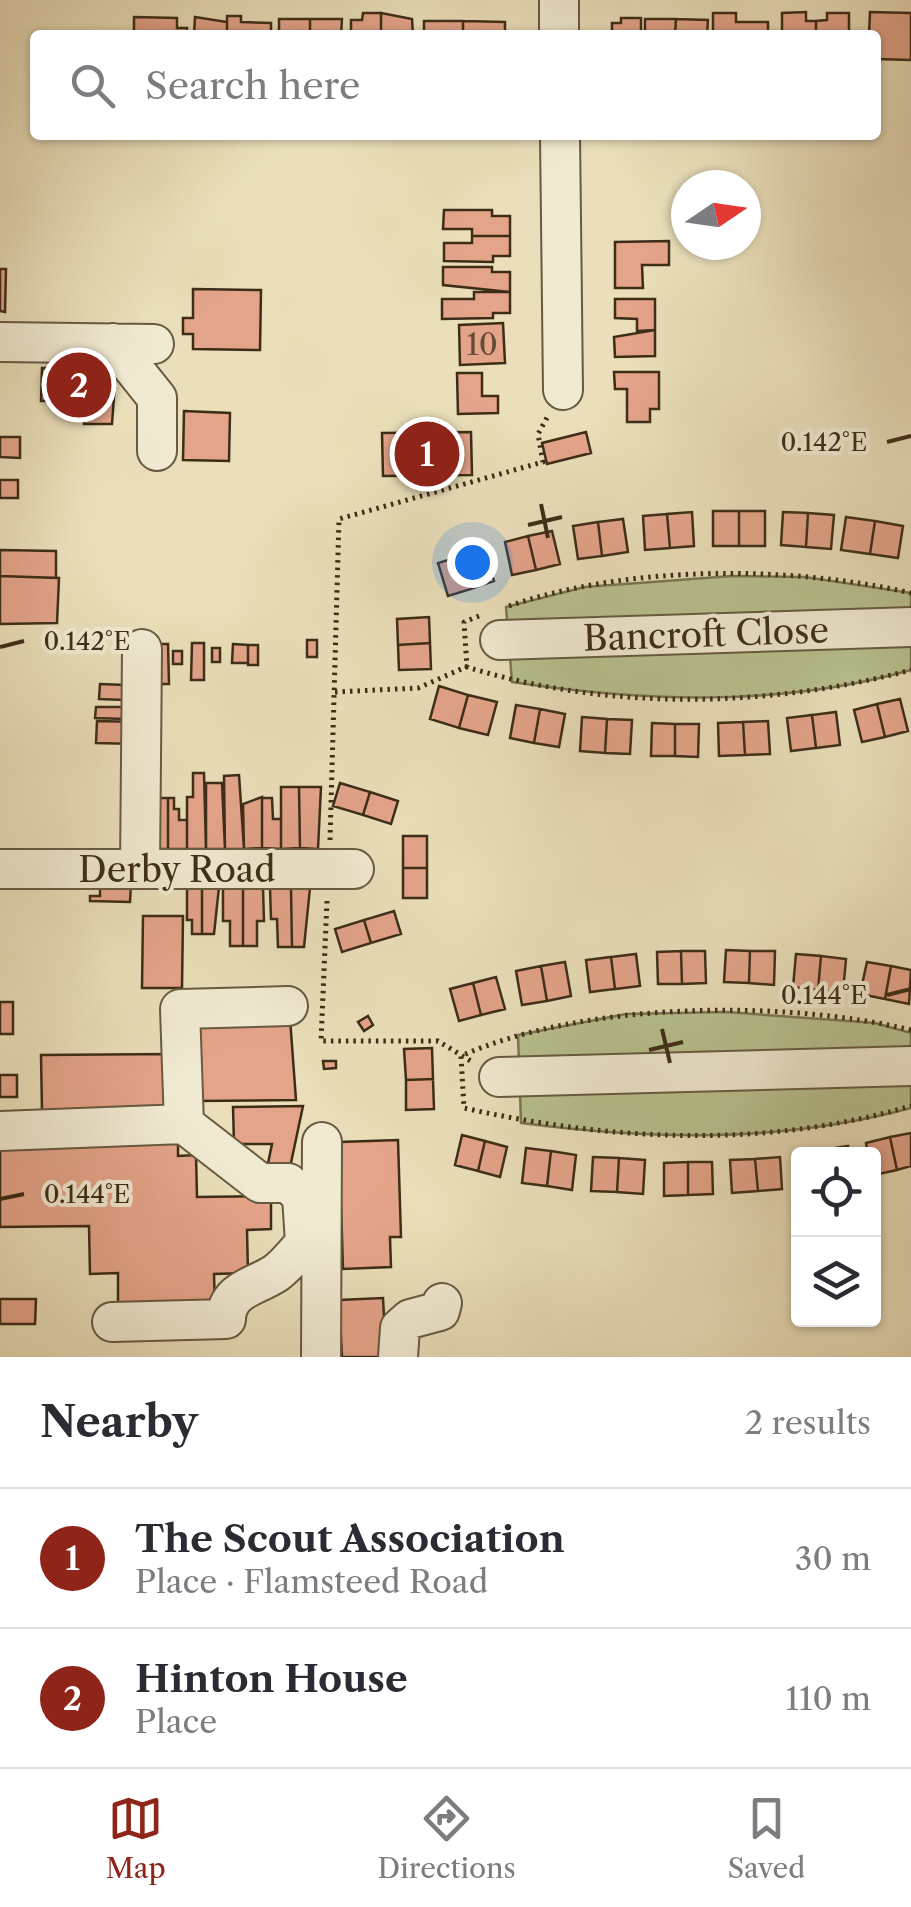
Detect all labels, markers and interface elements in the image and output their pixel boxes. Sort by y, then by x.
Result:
search box [30,30,881,140]
icon: search [65,58,120,113]
text: Search here [145,62,360,109]
north arrow [671,170,761,260]
house number: 10 [466,326,498,363]
pin: 2 [46,348,112,422]
pin: 1 [394,416,460,492]
text: 0.142°E [781,427,867,458]
your location [447,537,498,588]
street label: Bancroft Close [582,608,830,660]
text: 0.142°E [44,626,130,657]
street label: Derby Road [78,848,276,891]
text: 0.144°E [781,980,867,1011]
map controls [791,1147,881,1327]
button: locate [791,1147,881,1237]
text: 0.144°E [44,1179,130,1210]
button: layers [791,1237,881,1327]
text: Nearby [40,1396,198,1448]
text: 2 results [745,1403,871,1442]
text: The Scout Association [135,1515,565,1562]
text: 1 [65,1539,80,1578]
text: 30 m [795,1539,871,1578]
text: Place · Flamsteed Road [135,1562,488,1601]
text: Hinton House [135,1655,408,1702]
text: 2 [63,1679,82,1718]
text: 110 m [785,1679,871,1718]
text: Place [135,1702,217,1741]
tab: Map [106,1791,166,1885]
tab: Directions [377,1791,516,1885]
tab: Saved [727,1791,805,1885]

